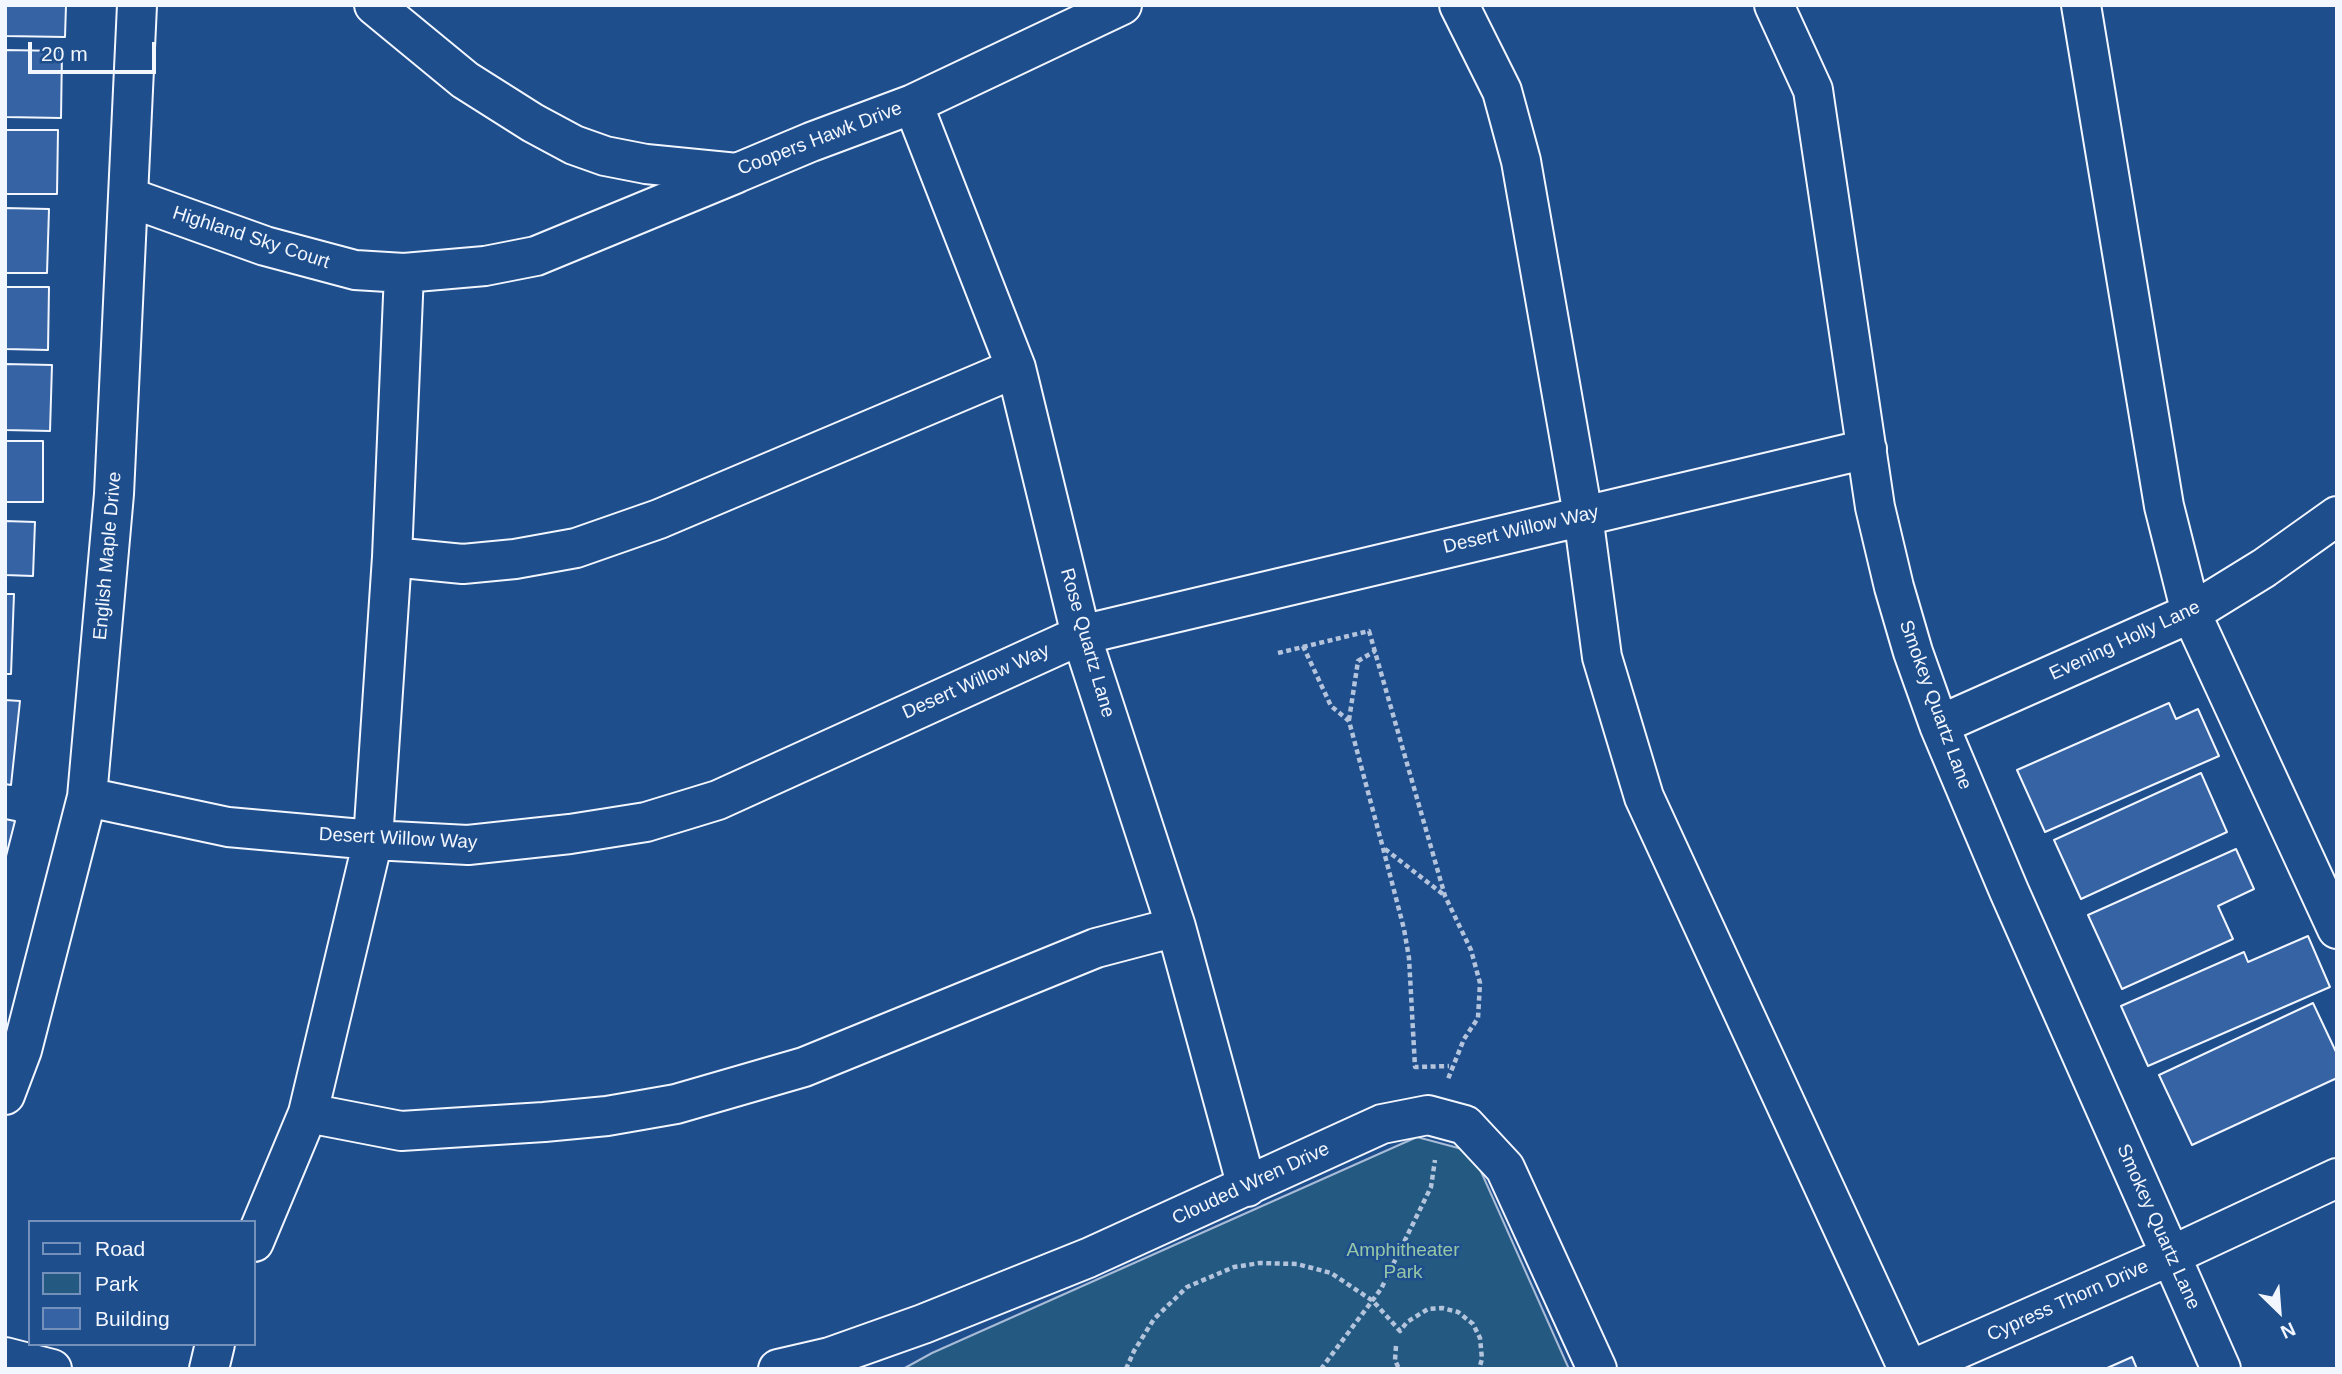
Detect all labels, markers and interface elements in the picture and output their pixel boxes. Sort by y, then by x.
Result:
scale bar [32,28,159,72]
text: 20 m [41,42,88,65]
street label: Coopers Hawk Drive [735,97,905,181]
street label: Highland Sky Court [170,202,332,274]
street label: English Maple Drive [89,471,127,641]
street label: Desert Willow Way [1441,501,1601,559]
street label: Rose Quartz Lane [1055,566,1119,720]
street label: Evening Holly Lane [2046,596,2204,686]
street label: Smokey Quartz Lane [1894,617,1976,793]
street label: Desert Willow Way [899,639,1053,725]
street label: Desert Willow Way [318,823,478,855]
street label: Clouded Wren Drive [1169,1138,1333,1230]
street label: Smokey Quartz Lane [2111,1141,2205,1313]
legend [28,1220,256,1346]
text: Road [95,1237,145,1260]
park label: Amphitheater Park [1346,1240,1460,1284]
street label: Cypress Thorn Drive [1984,1255,2152,1347]
text: Park [95,1272,138,1295]
north arrow [2244,1276,2314,1346]
text: Building [95,1307,170,1330]
text: N [2277,1318,2299,1343]

